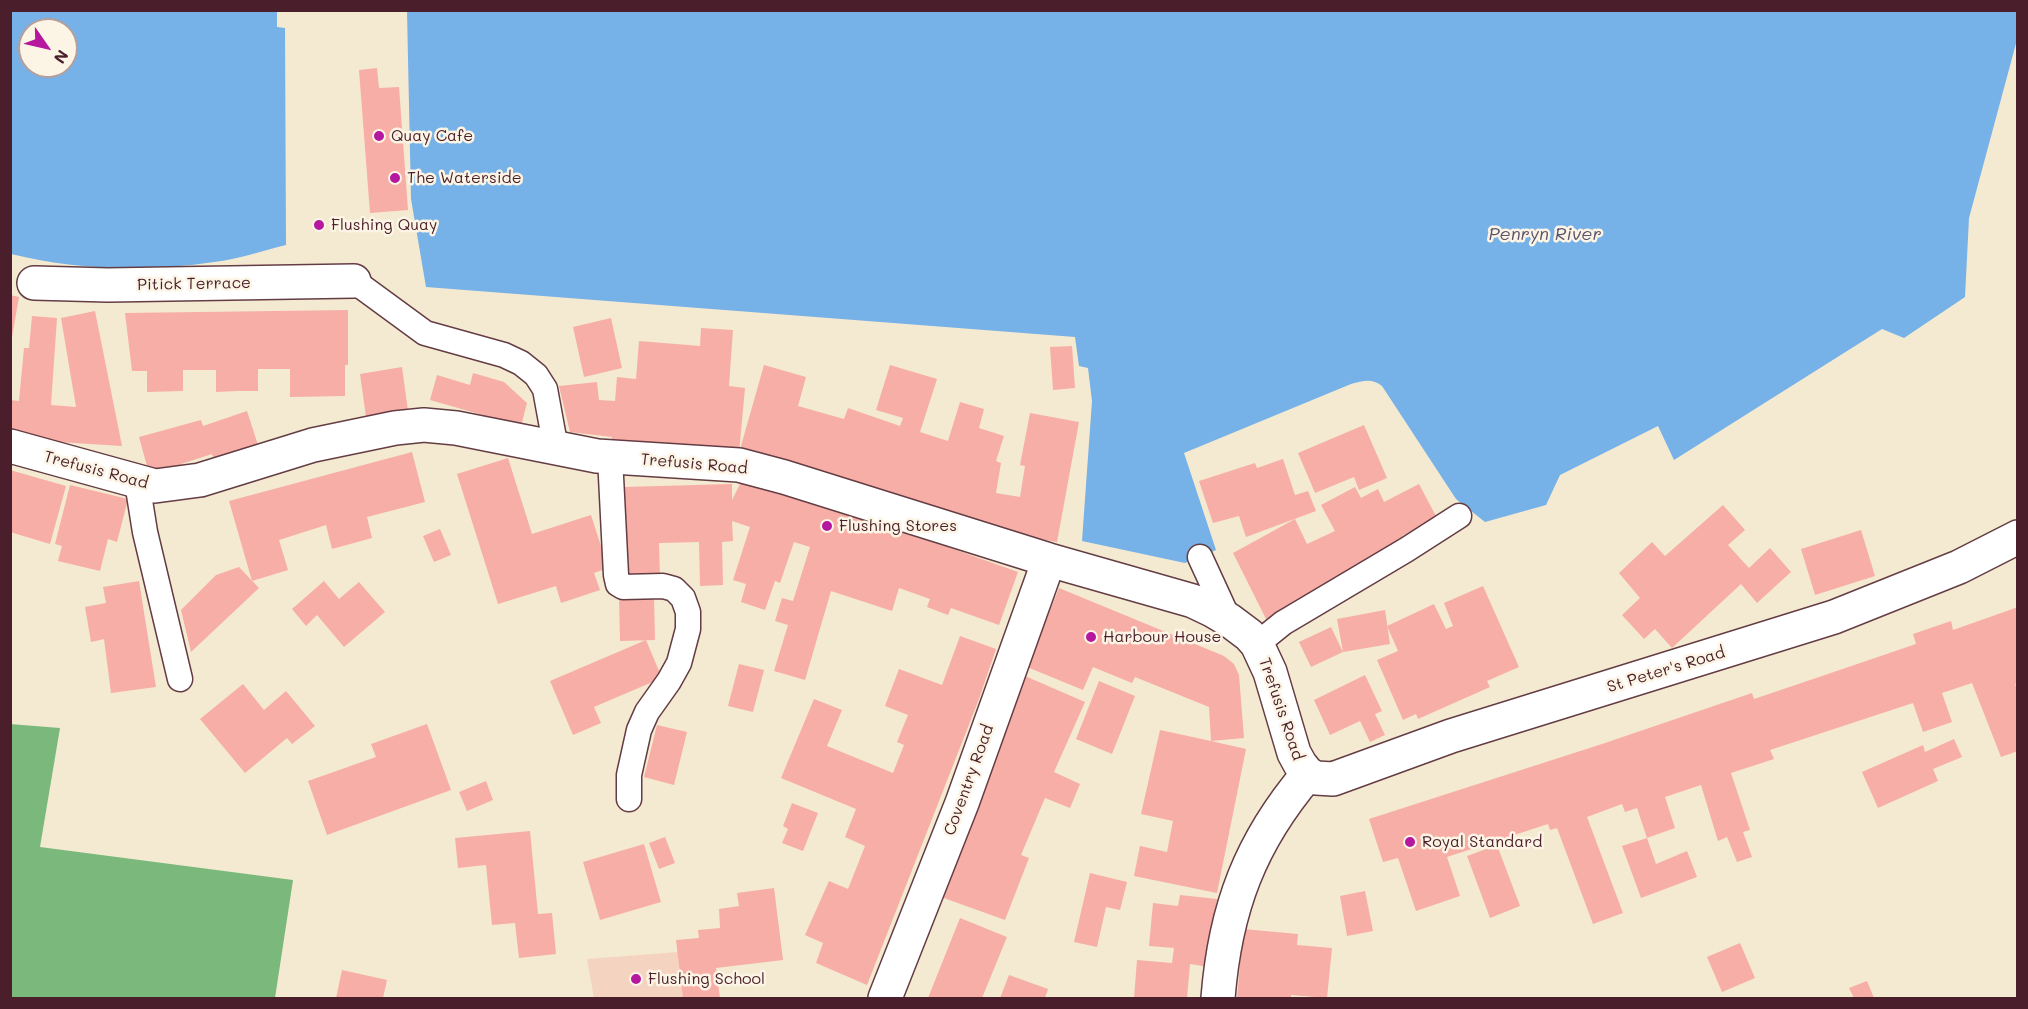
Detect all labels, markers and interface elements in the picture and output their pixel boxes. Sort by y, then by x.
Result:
north arrow [18,18,78,78]
text: N [50,46,74,68]
place label: Quay Cafe [391,126,473,146]
marker: Quay Cafe [372,129,386,143]
place label: The Waterside [407,168,522,188]
marker: The Waterside [388,171,402,185]
place label: Flushing Quay [331,215,437,235]
marker: Flushing Quay [312,218,326,232]
water label: Penryn River [1488,223,1602,245]
street label: Pitick Terrace [137,273,251,295]
street label: Trefusis Road [42,447,150,493]
street label: Trefusis Road [640,450,748,478]
place label: Flushing Stores [839,516,957,536]
marker: Flushing Stores [820,519,834,533]
place label: Harbour House [1103,627,1221,647]
marker: Harbour House [1084,630,1098,644]
street label: St Peter's Road [1605,643,1727,697]
street label: Trefusis Road [1254,655,1308,763]
street label: Coventry Road [940,722,998,838]
place label: Royal Standard [1422,832,1542,852]
marker: Royal Standard [1403,835,1417,849]
place label: Flushing School [648,969,765,989]
marker: Flushing School [629,972,643,986]

